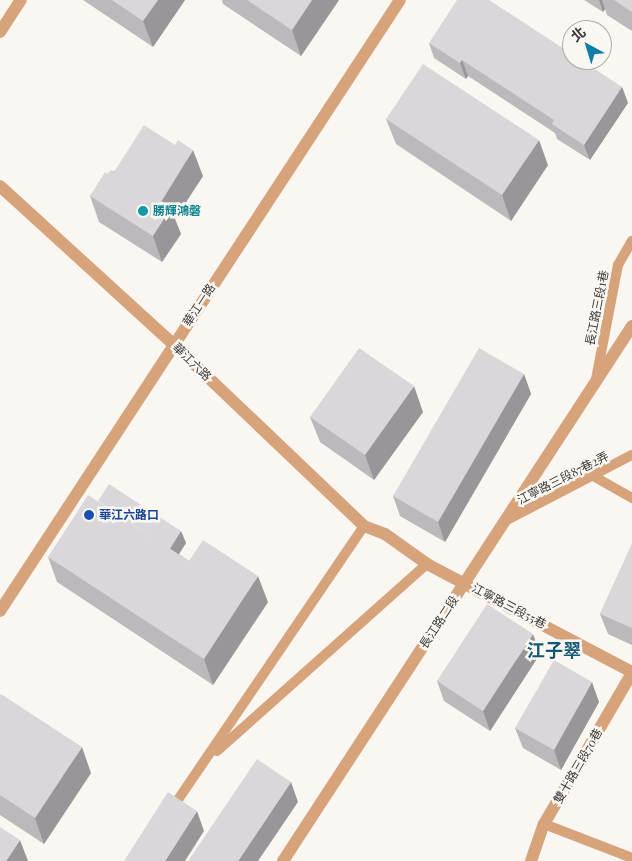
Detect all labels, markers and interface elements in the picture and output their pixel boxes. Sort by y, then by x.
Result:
north arrow [562,20,612,70]
text: 北 [566,22,589,46]
place label: 勝輝鴻磐 [153,204,201,218]
marker: 勝輝鴻磐 [137,205,149,217]
street label: 長江路三段1巷 [583,269,611,347]
street label: 華江一路 [180,281,218,329]
street label: 華江六路 [170,340,214,384]
street label: 江寧路三段87巷2弄 [515,449,611,507]
place label: 華江六路口 [99,508,159,522]
marker: 華江六路口 [83,509,95,521]
street label: 江寧路三段55巷 [469,580,549,632]
street label: 長江路二段 [417,593,461,651]
district label: 江子翠 [527,639,581,661]
street label: 雙十路三段70巷 [551,726,605,806]

